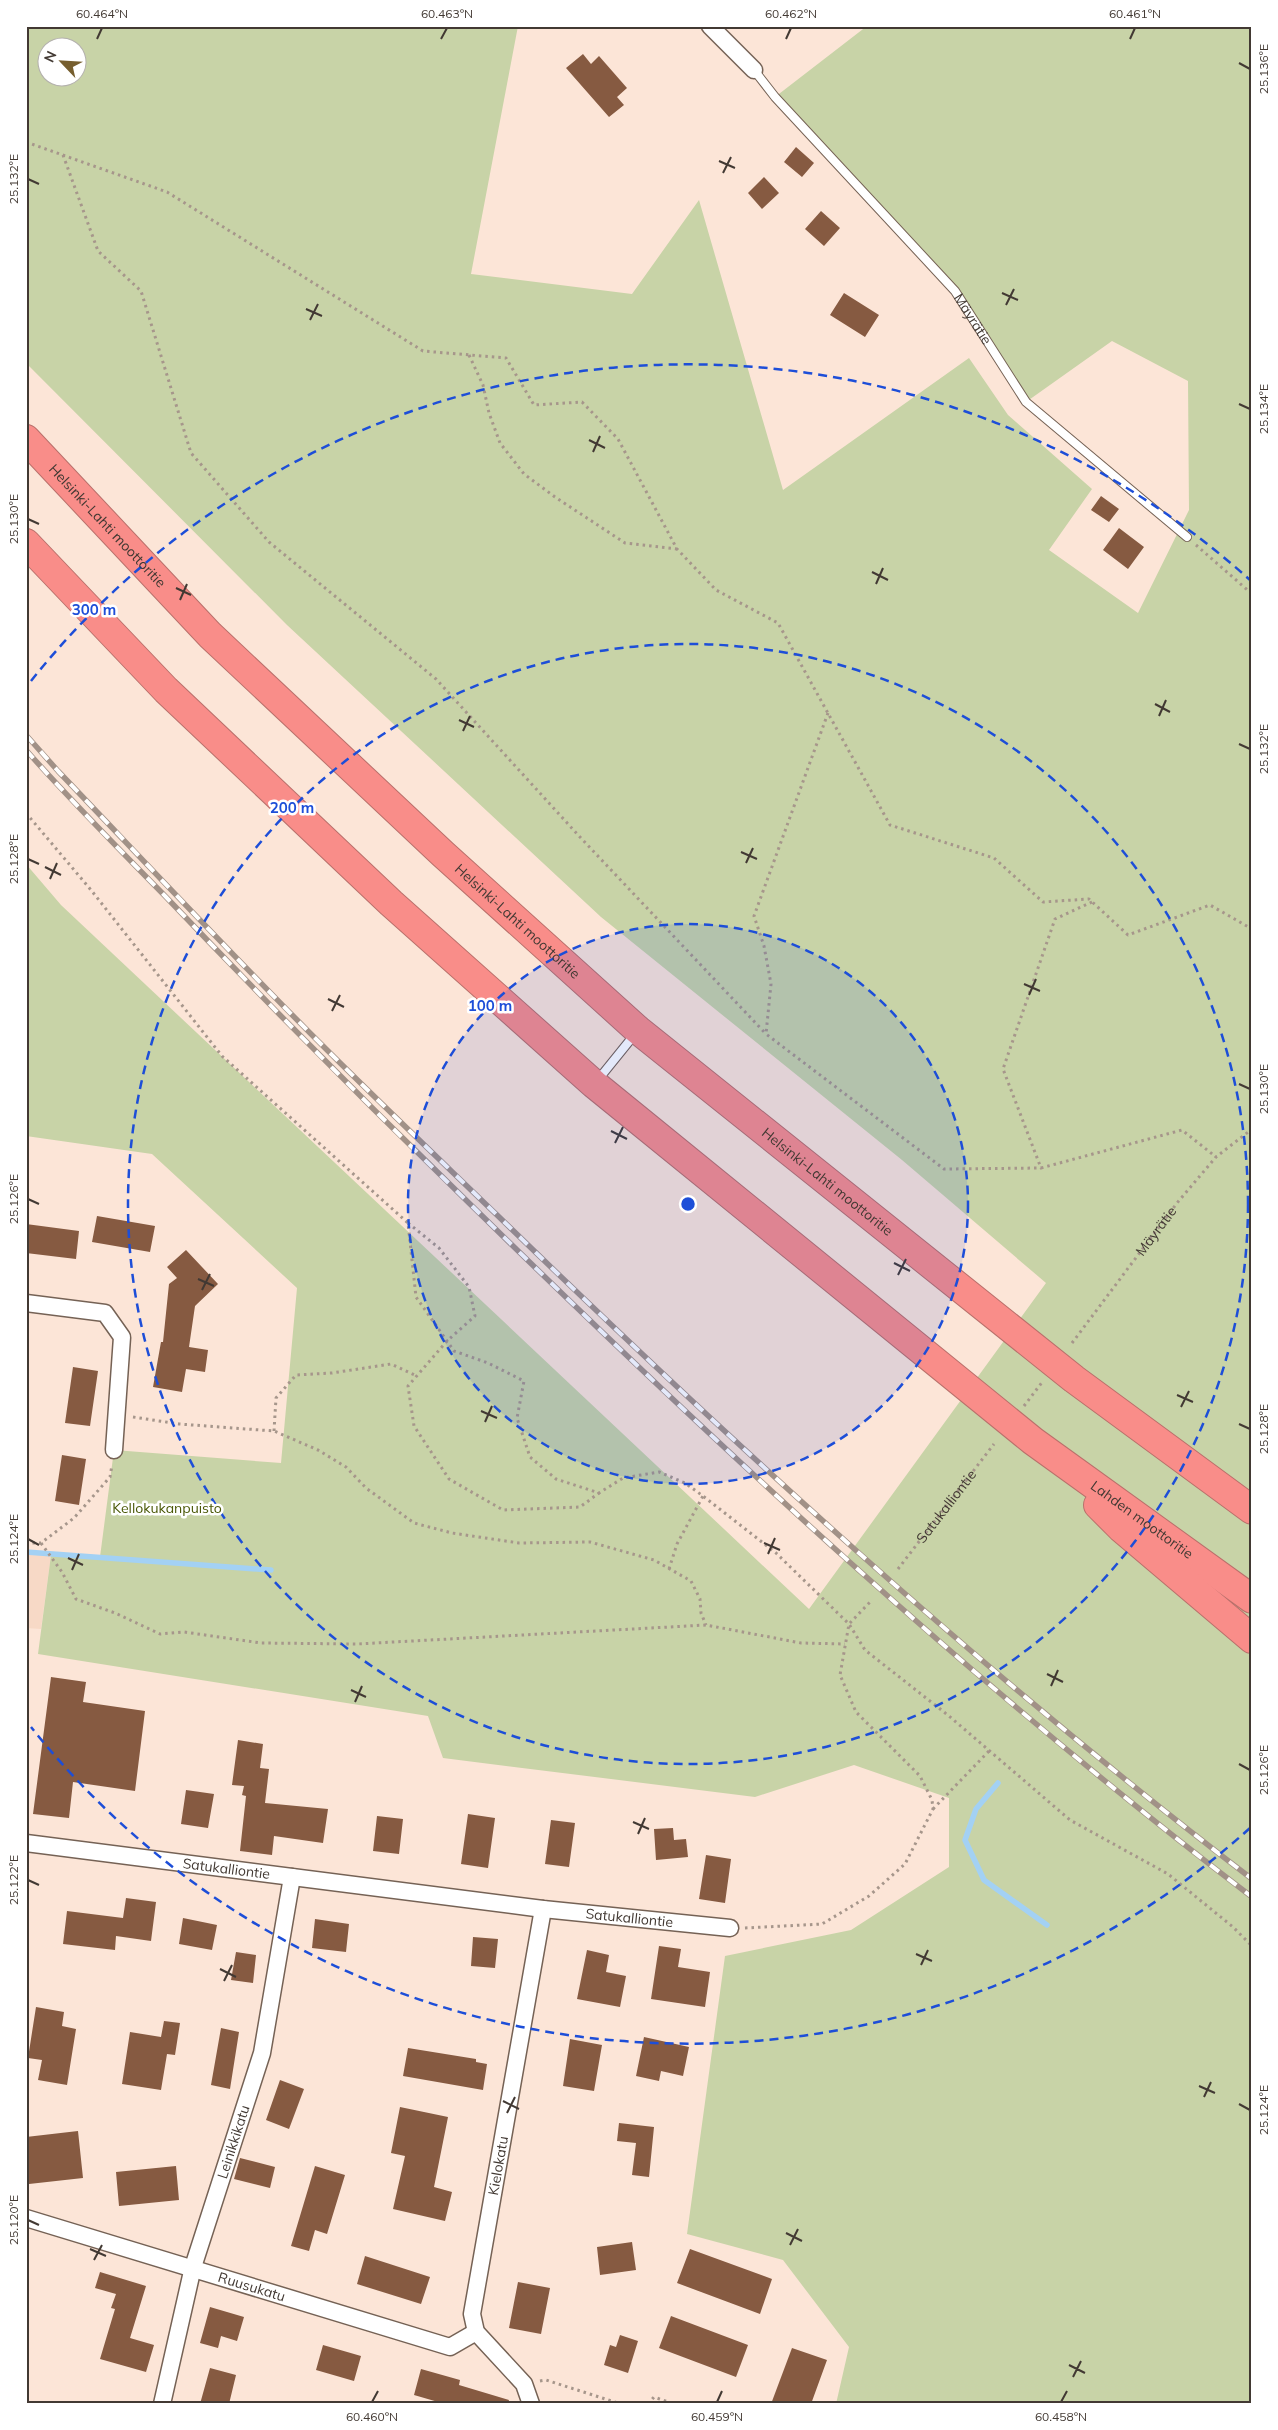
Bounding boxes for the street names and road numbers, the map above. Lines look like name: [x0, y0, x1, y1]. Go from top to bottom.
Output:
street label: Mäyrätie: [950, 290, 996, 348]
street label: Helsinki-Lahti moottoritie: [45, 460, 170, 591]
street label: Helsinki-Lahti moottoritie: [451, 860, 584, 983]
street label: Helsinki-Lahti moottoritie: [758, 1124, 897, 1240]
street label: Mäyrätie: [1132, 1203, 1180, 1259]
street label: Satukalliontie: [912, 1466, 980, 1547]
street label: Lahden moottoritie: [1087, 1477, 1197, 1563]
street label: Satukalliontie: [182, 1854, 271, 1883]
street label: Satukalliontie: [585, 1904, 674, 1931]
street label: Leinikkikatu: [213, 2103, 254, 2181]
street label: Kielokatu: [484, 2135, 512, 2197]
street label: Ruusukatu: [216, 2268, 288, 2305]

